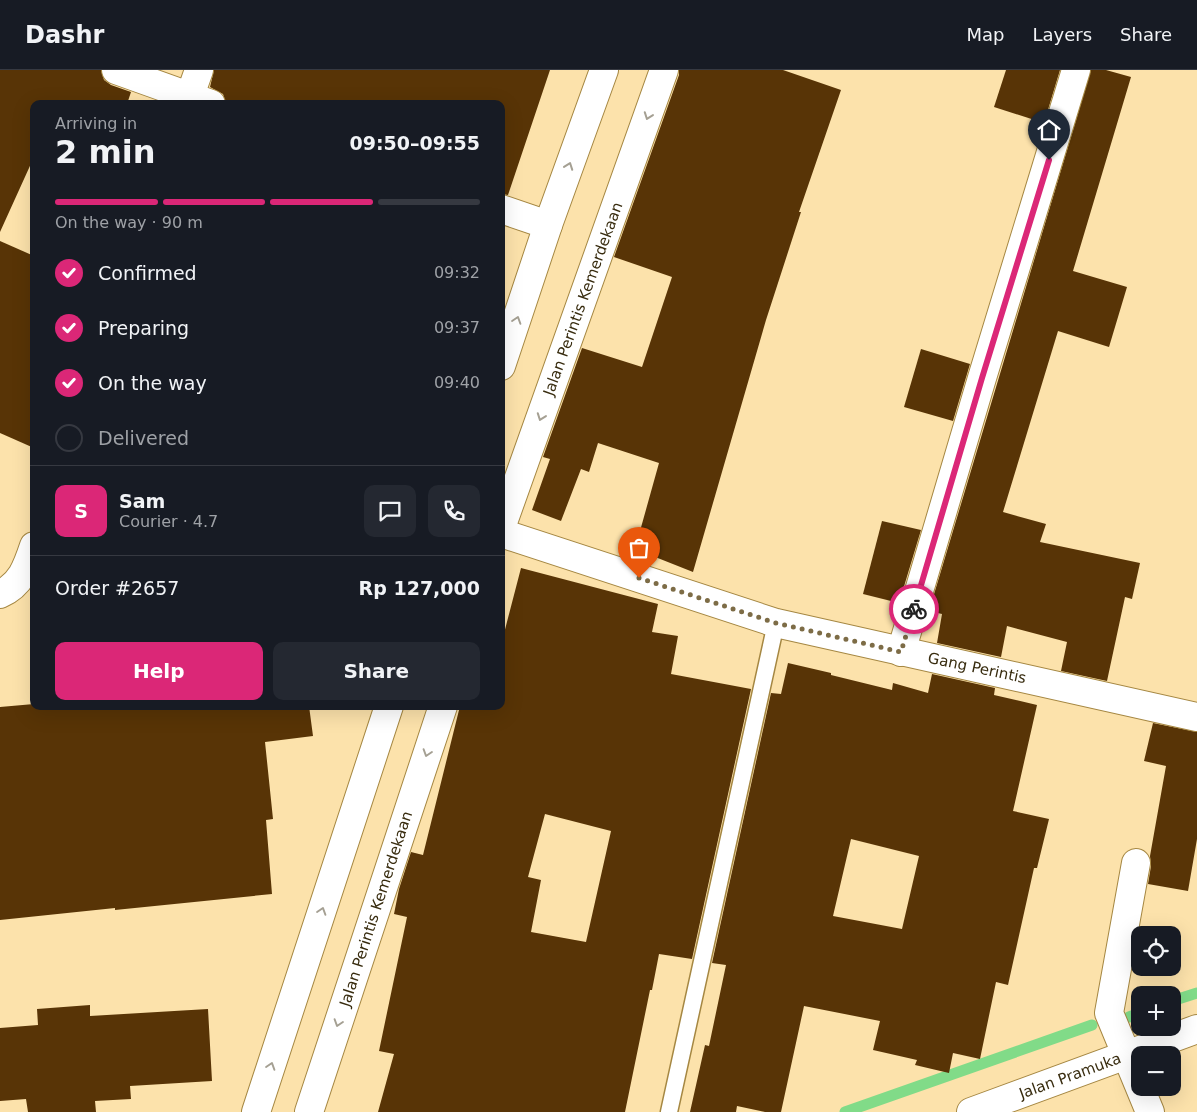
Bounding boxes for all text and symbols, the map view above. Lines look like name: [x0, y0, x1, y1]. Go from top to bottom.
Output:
text: Dashr: [25, 21, 104, 49]
text: Map: [966, 24, 1004, 45]
text: Layers: [1032, 24, 1092, 45]
text: Share: [1120, 24, 1172, 45]
pin: [1028, 109, 1070, 160]
one-way arrow: [644, 111, 654, 120]
text: Arriving in: [55, 114, 137, 133]
icon: home: [1035, 116, 1063, 144]
text: 09:50–09:55: [350, 132, 480, 154]
text: 2 min: [55, 133, 156, 171]
one-way arrow: [563, 162, 573, 171]
street label: Jalan Perintis Kemerdekaan: [539, 200, 626, 399]
text: On the way · 90 m: [55, 213, 203, 232]
icon: check: [55, 259, 83, 287]
text: Confirmed: [98, 262, 197, 284]
text: 09:32: [434, 263, 480, 282]
icon: check: [55, 314, 83, 342]
one-way arrow: [511, 316, 521, 325]
text: Preparing: [98, 317, 189, 339]
text: 09:37: [434, 318, 480, 337]
icon: check: [55, 369, 83, 397]
text: On the way: [98, 372, 207, 394]
text: 09:40: [434, 373, 480, 392]
one-way arrow: [536, 413, 546, 421]
text: Delivered: [98, 427, 189, 449]
button: chat: [364, 485, 416, 537]
button: phone: [428, 485, 480, 537]
text: Sam: [119, 490, 165, 512]
text: S: [74, 500, 88, 522]
text: Courier · 4.7: [119, 512, 218, 531]
pin: [618, 527, 660, 578]
icon: bag: [625, 534, 653, 562]
text: Order #2657: [55, 577, 179, 599]
text: Rp 127,000: [359, 577, 480, 599]
courier: [889, 584, 939, 634]
icon: bike: [900, 595, 928, 623]
button: Help: [55, 642, 263, 700]
button: Share: [273, 642, 480, 700]
street label: Gang Perintis: [926, 649, 1028, 687]
one-way arrow: [423, 748, 433, 756]
street label: Jalan Perintis Kemerdekaan: [336, 809, 416, 1010]
one-way arrow: [316, 908, 326, 916]
map controls: [1131, 926, 1181, 1096]
button: locate: [1131, 926, 1181, 976]
button: +: [1131, 986, 1181, 1036]
one-way arrow: [334, 1019, 344, 1027]
button: −: [1131, 1046, 1181, 1096]
street label: Jalan Pramuka: [1016, 1049, 1123, 1103]
one-way arrow: [266, 1062, 276, 1070]

